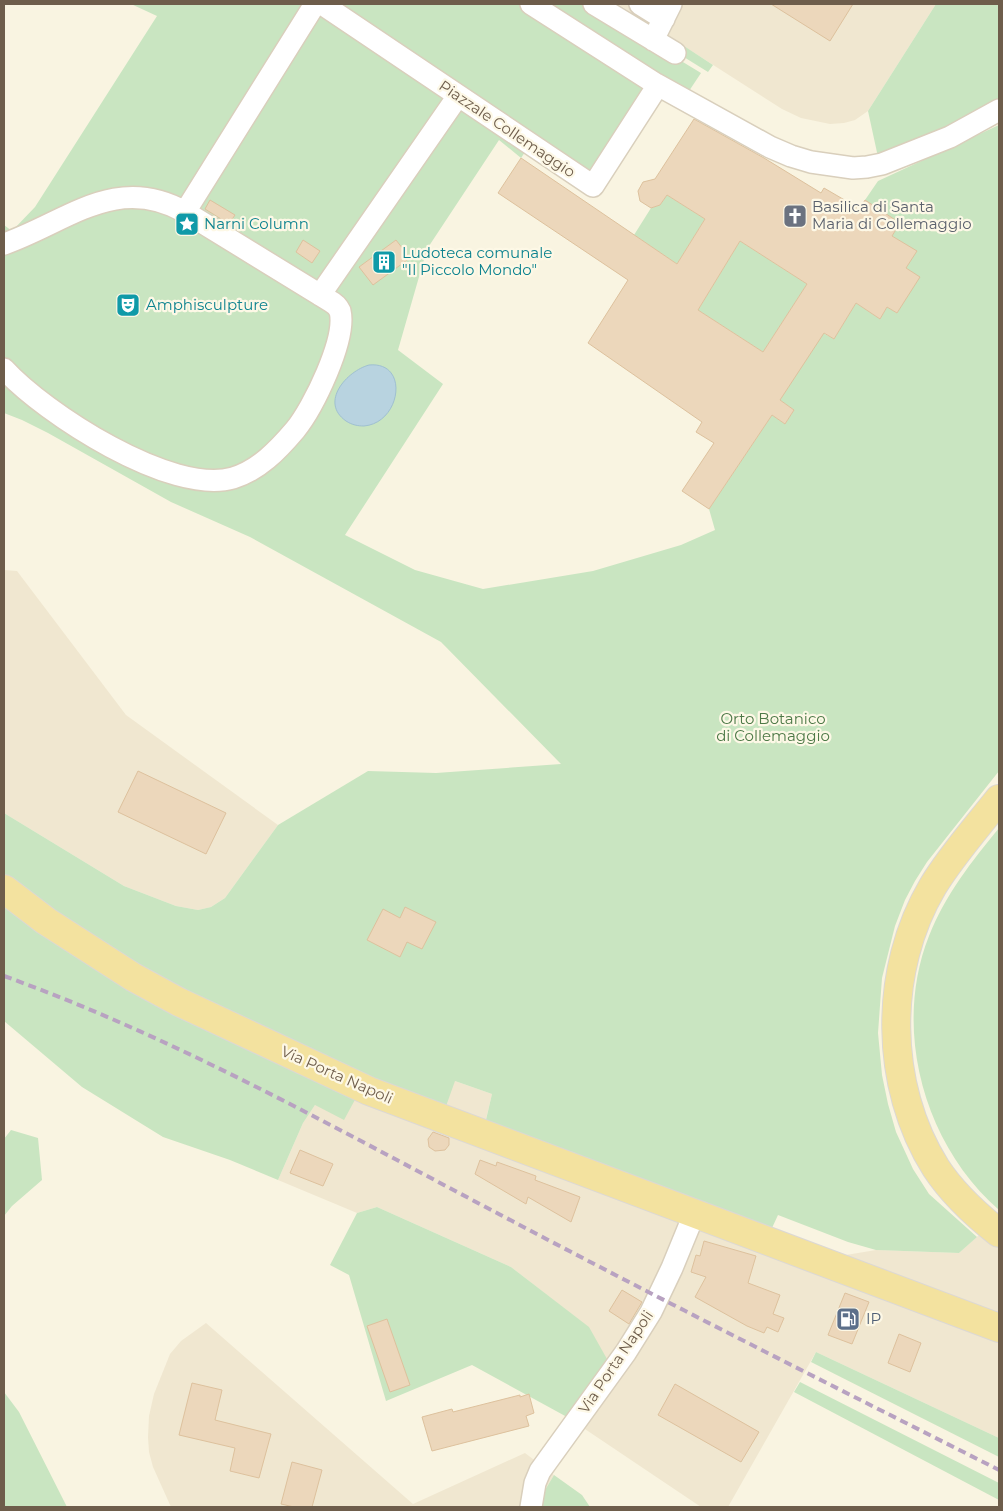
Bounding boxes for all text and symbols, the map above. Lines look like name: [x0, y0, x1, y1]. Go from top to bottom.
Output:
street label: Piazzale Collemaggio: [435, 76, 579, 181]
place label: Basilica di Santa Maria di Collemaggio: [812, 197, 972, 233]
church icon: Basilica di Santa Maria di Collemaggio: [782, 203, 808, 229]
place icon: Narni Column: [174, 211, 200, 237]
place label: Narni Column: [204, 214, 309, 233]
place label: Ludoteca comunale "Il Piccolo Mondo": [402, 243, 552, 279]
building icon: Ludoteca comunale "Il Piccolo Mondo": [371, 249, 397, 275]
theatre icon: Amphisculpture: [115, 292, 141, 318]
place label: Amphisculpture: [146, 295, 268, 314]
park label: Orto Botanico di Collemaggio: [716, 709, 830, 745]
street label: Via Porta Napoli: [278, 1041, 396, 1108]
street label: Via Porta Napoli: [574, 1306, 657, 1417]
fuel station icon: IP: [835, 1306, 861, 1332]
place label: IP: [866, 1309, 881, 1328]

